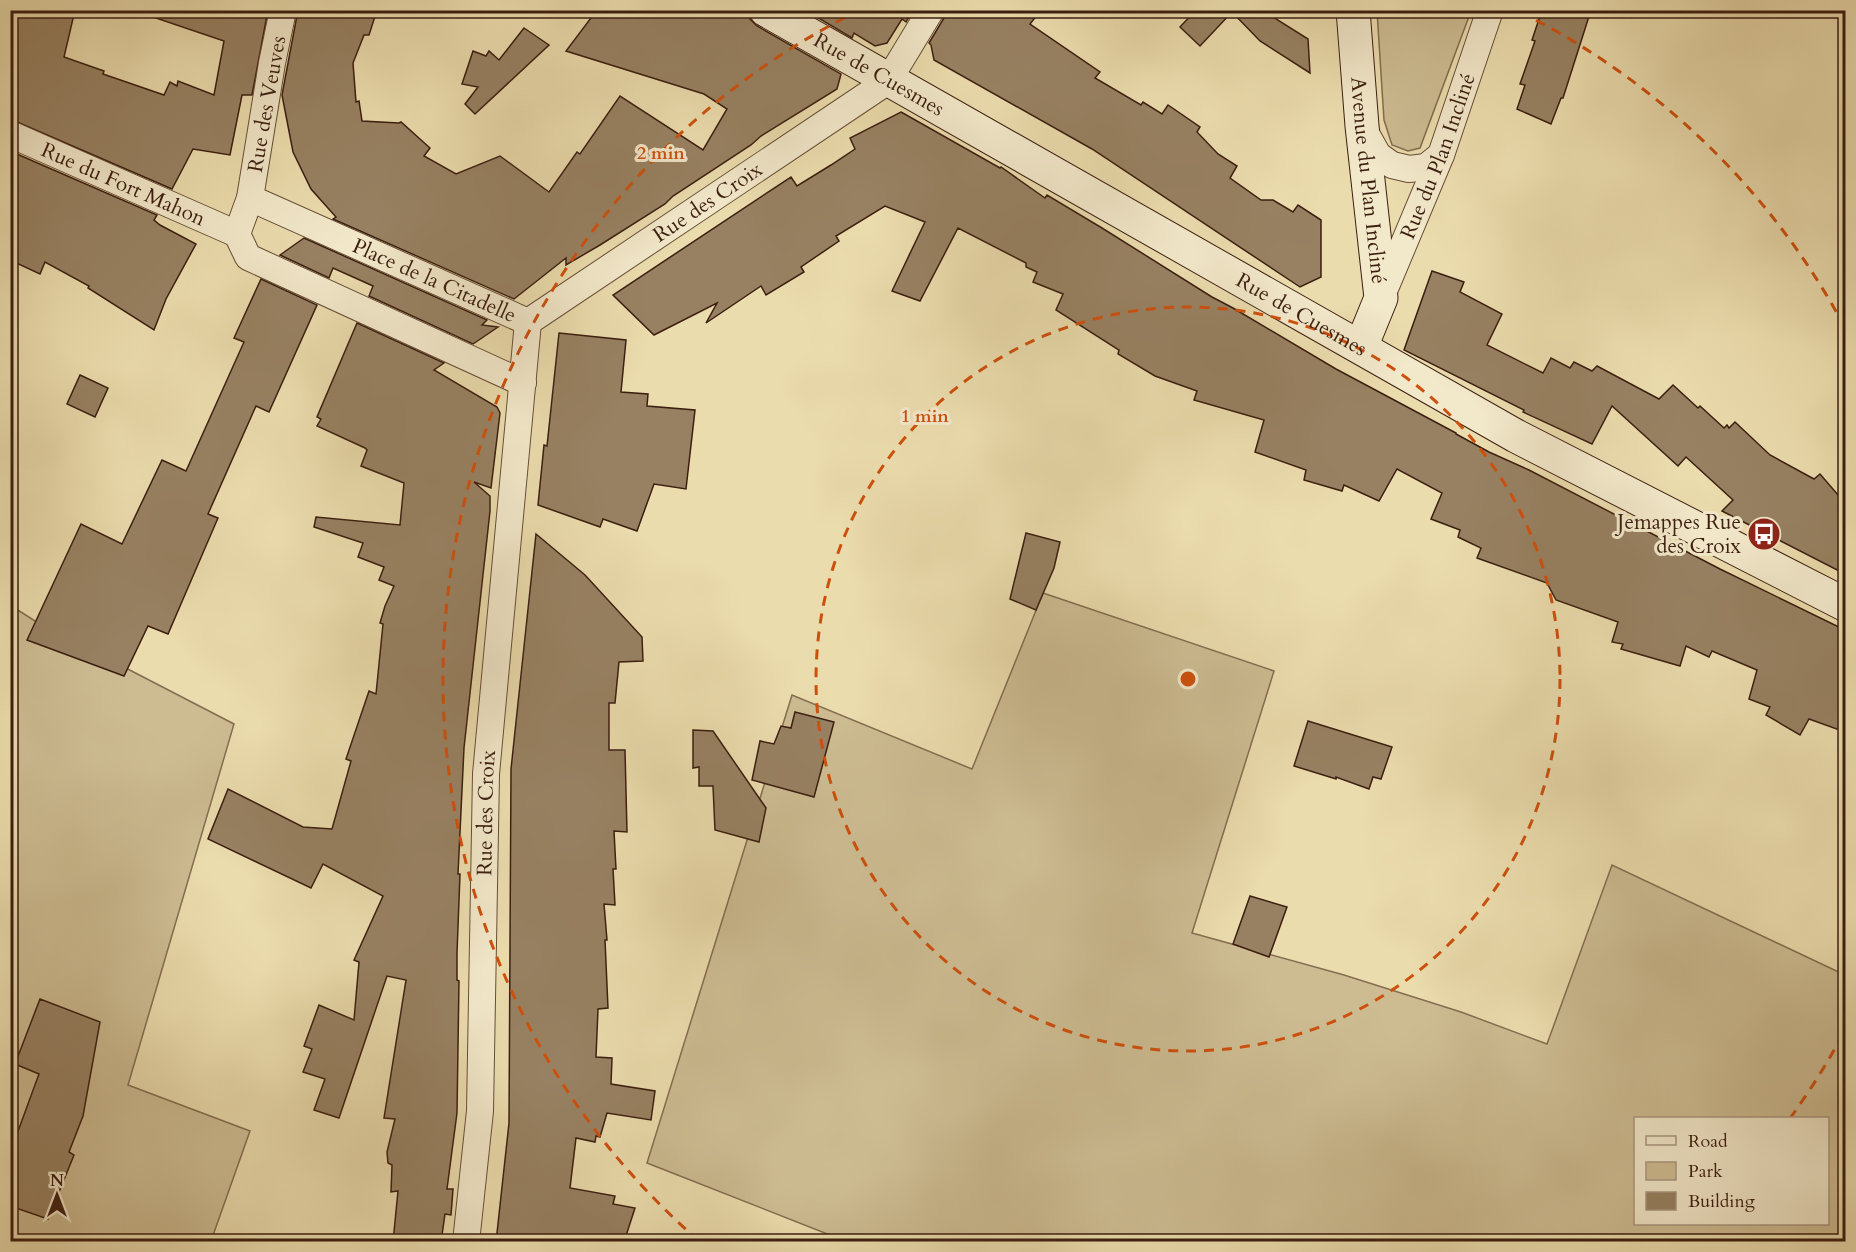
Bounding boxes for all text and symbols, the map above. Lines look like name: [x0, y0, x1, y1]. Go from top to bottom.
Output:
street label: Rue de Cuesmes: [808, 26, 950, 123]
street label: Rue des Veuves: [241, 33, 293, 175]
street label: Rue du Plan Incliné: [1393, 69, 1482, 243]
street label: Avenue du Plan Incliné: [1344, 76, 1394, 285]
street label: Rue du Fort Mahon: [37, 135, 210, 233]
text: 2 min: [637, 141, 685, 166]
street label: Rue des Croix: [647, 154, 768, 249]
street label: Place de la Citadelle: [348, 231, 521, 330]
street label: Rue de Cuesmes: [1231, 266, 1372, 363]
text: 1 min: [901, 404, 949, 429]
place label: Jemappes Rue des Croix: [1614, 508, 1742, 561]
bus stop icon: Jemappes Rue des Croix: [1746, 516, 1782, 552]
centre of rings: [1178, 669, 1198, 689]
street label: Rue des Croix: [470, 748, 503, 876]
legend: [1634, 1117, 1829, 1225]
text: Road: [1688, 1129, 1728, 1154]
text: Park: [1688, 1159, 1723, 1184]
north arrow: [27, 1165, 87, 1225]
text: N: [50, 1170, 64, 1192]
text: Building: [1688, 1189, 1756, 1214]

